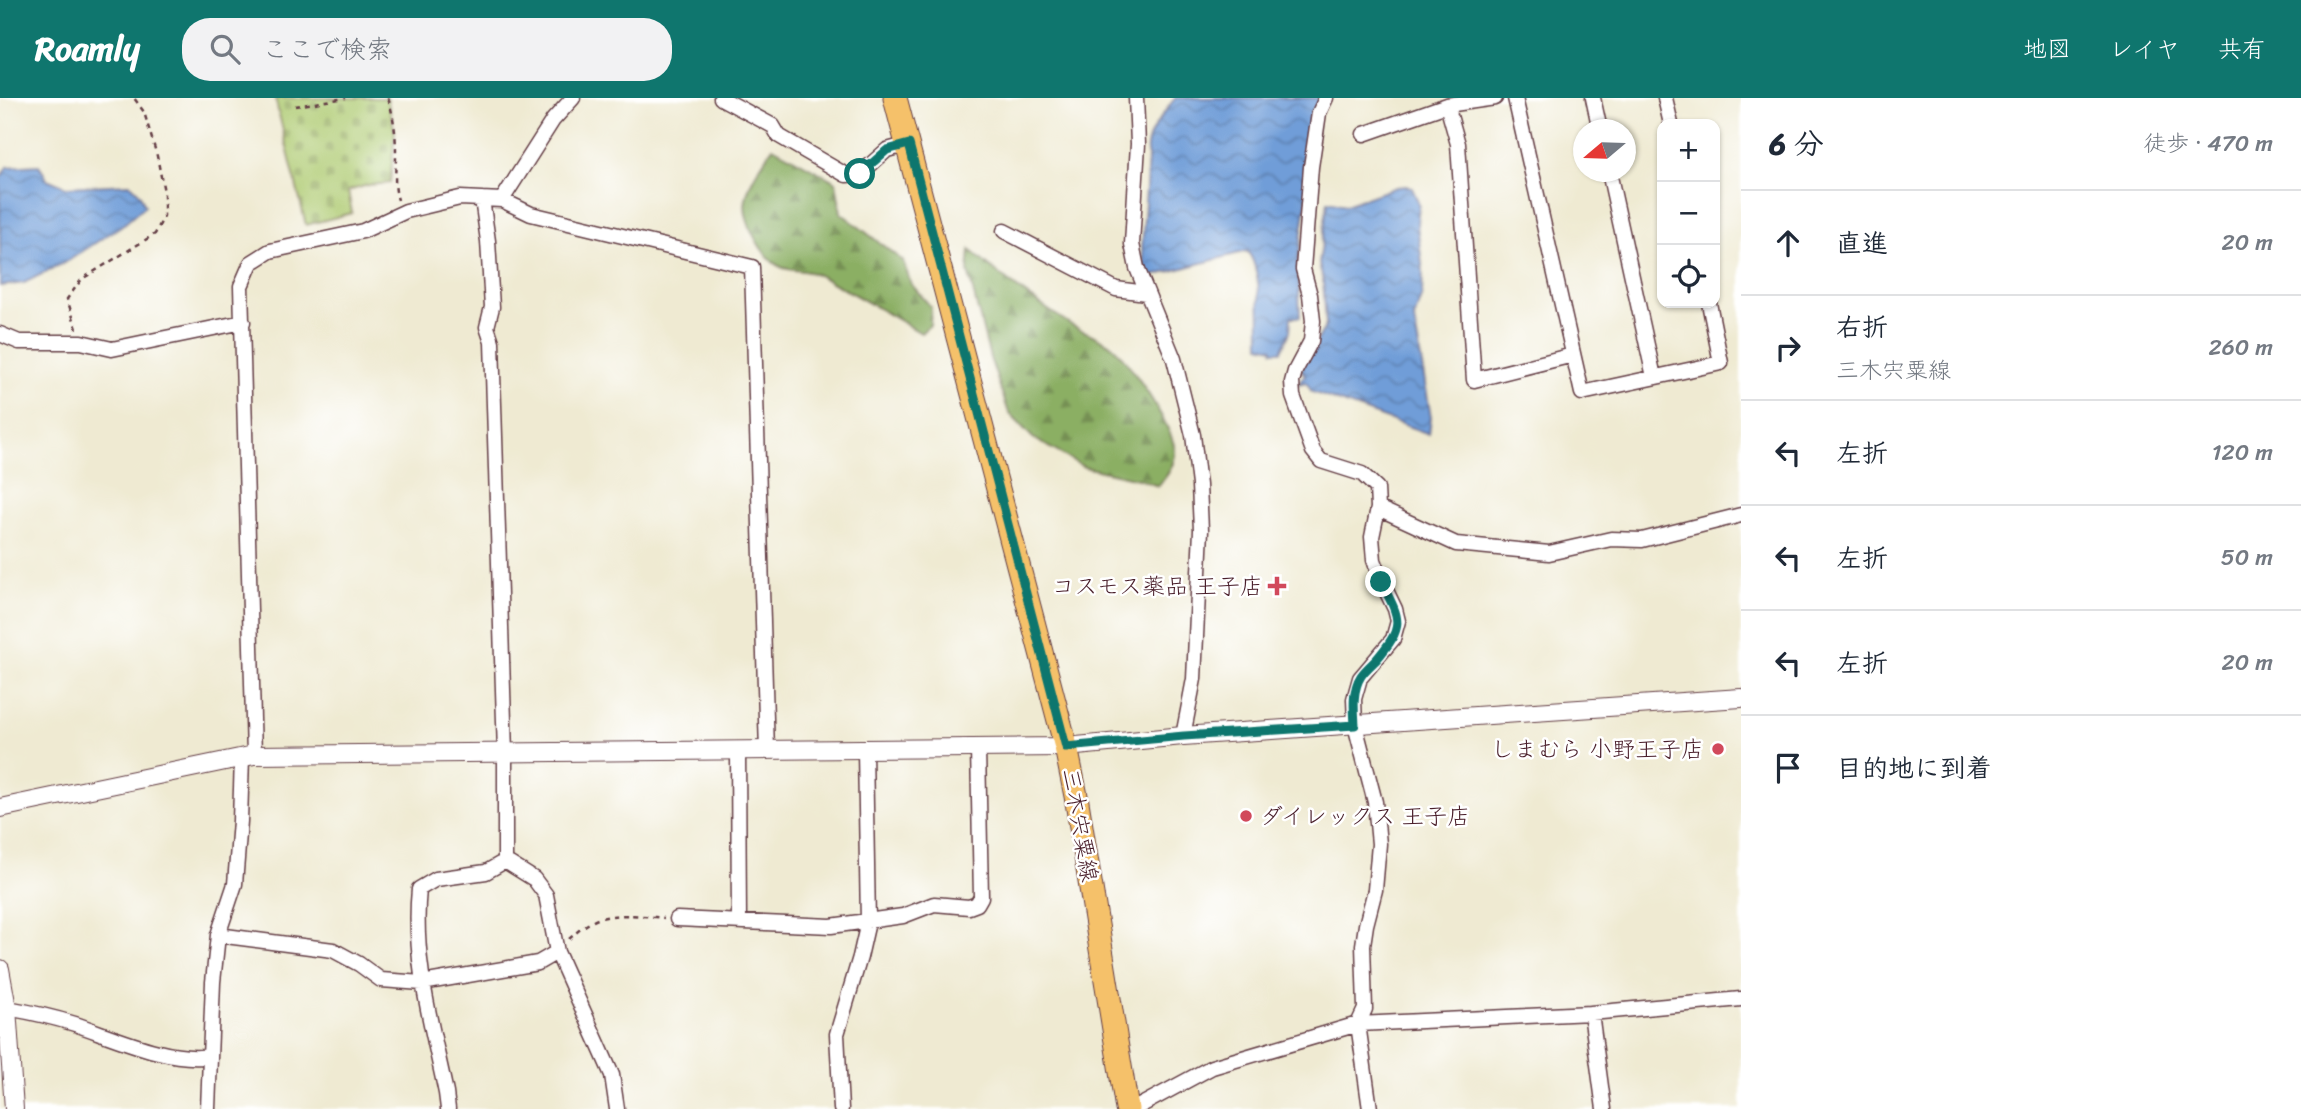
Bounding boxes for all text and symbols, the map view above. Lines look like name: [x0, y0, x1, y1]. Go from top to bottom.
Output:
search box: [182, 18, 672, 81]
text: Roamly: [35, 20, 140, 78]
text: ここで検索: [262, 26, 392, 72]
text: 地図: [2023, 28, 2071, 70]
text: レイヤ: [2109, 28, 2180, 70]
text: 共有: [2218, 28, 2266, 70]
icon: search: [206, 30, 244, 68]
text: 6 分: [1769, 117, 1824, 171]
north arrow: [1573, 119, 1636, 182]
map controls: [1657, 119, 1720, 308]
button: +: [1657, 119, 1720, 182]
text: 徒歩 · 470 m: [2143, 123, 2273, 164]
route start: [844, 158, 875, 189]
button: −: [1657, 182, 1720, 245]
text: 直進: [1836, 220, 1888, 266]
text: 20 m: [2222, 222, 2273, 263]
icon: ahead: [1769, 224, 1807, 262]
button: locate: [1657, 245, 1720, 308]
text: 右折: [1836, 304, 1888, 350]
text: 260 m: [2208, 327, 2273, 368]
icon: right: [1769, 329, 1807, 367]
text: 三木宍粟線: [1836, 350, 1951, 391]
text: 左折: [1836, 430, 1888, 476]
text: 120 m: [2212, 432, 2273, 473]
icon: left: [1769, 434, 1807, 472]
text: 左折: [1836, 535, 1888, 581]
text: 50 m: [2221, 537, 2273, 578]
icon: left: [1769, 539, 1807, 577]
place label: コスモス薬品 王子店: [1051, 566, 1263, 607]
route end: [1365, 566, 1396, 597]
marker: コスモス薬品 王子店: [1269, 578, 1285, 594]
text: 左折: [1836, 640, 1888, 686]
text: 20 m: [2222, 642, 2273, 683]
icon: left: [1769, 644, 1807, 682]
place label: しまむら 小野王子店: [1491, 729, 1704, 770]
marker: しまむら 小野王子店: [1710, 741, 1726, 757]
text: 目的地に到着: [1836, 745, 1992, 791]
icon: arrive: [1769, 749, 1807, 787]
street label: 三木宍粟線: [1050, 765, 1110, 885]
place label: ダイレックス 王子店: [1260, 796, 1470, 837]
marker: ダイレックス 王子店: [1238, 808, 1254, 824]

